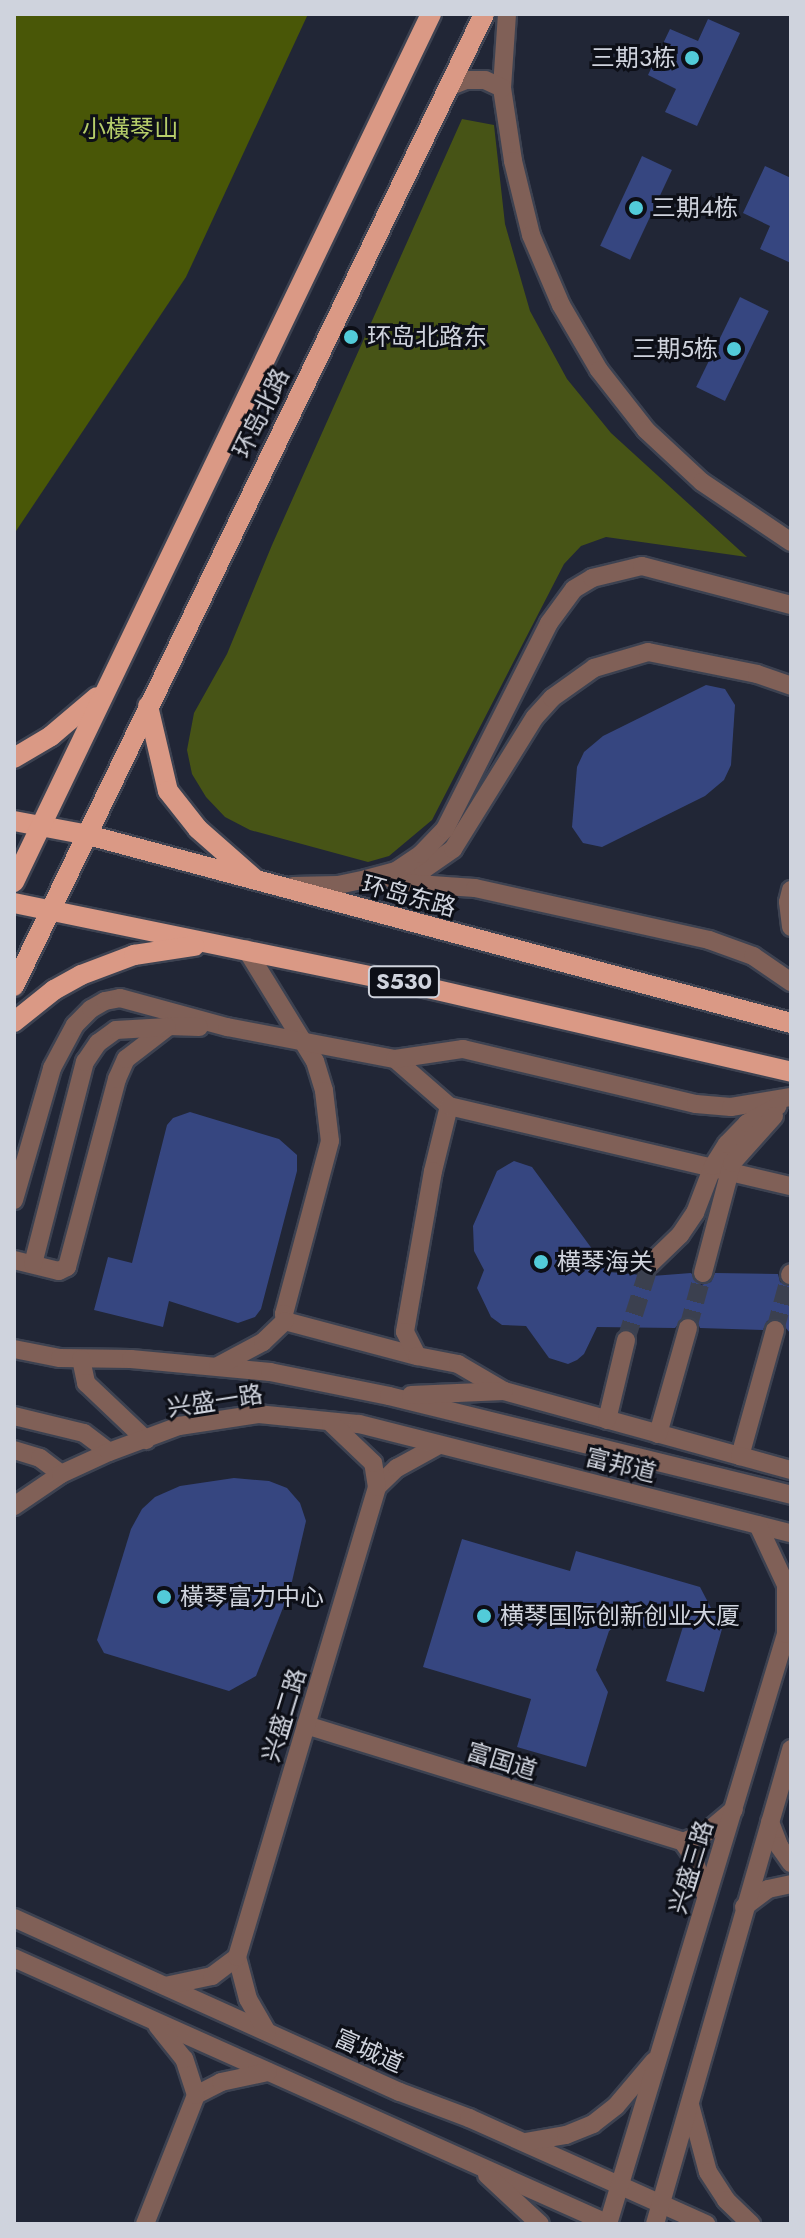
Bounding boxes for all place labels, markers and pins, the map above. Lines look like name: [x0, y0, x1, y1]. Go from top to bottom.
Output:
place label: 三期3栋: [591, 44, 676, 72]
marker: 三期3栋: [683, 49, 701, 67]
place label: 三期4栋: [652, 194, 738, 222]
marker: 三期4栋: [627, 199, 645, 217]
place label: 环岛北路东: [367, 323, 487, 351]
marker: 环岛北路东: [342, 328, 360, 346]
place label: 三期5栋: [632, 335, 718, 363]
marker: 三期5栋: [725, 340, 743, 358]
place label: 横琴海关: [557, 1248, 653, 1276]
marker: 横琴海关: [532, 1253, 550, 1271]
place label: 橫琴富力中心: [180, 1583, 324, 1611]
marker: 橫琴富力中心: [155, 1588, 173, 1606]
place label: 横琴国际创新创业大厦: [500, 1602, 740, 1630]
marker: 横琴国际创新创业大厦: [475, 1607, 493, 1625]

